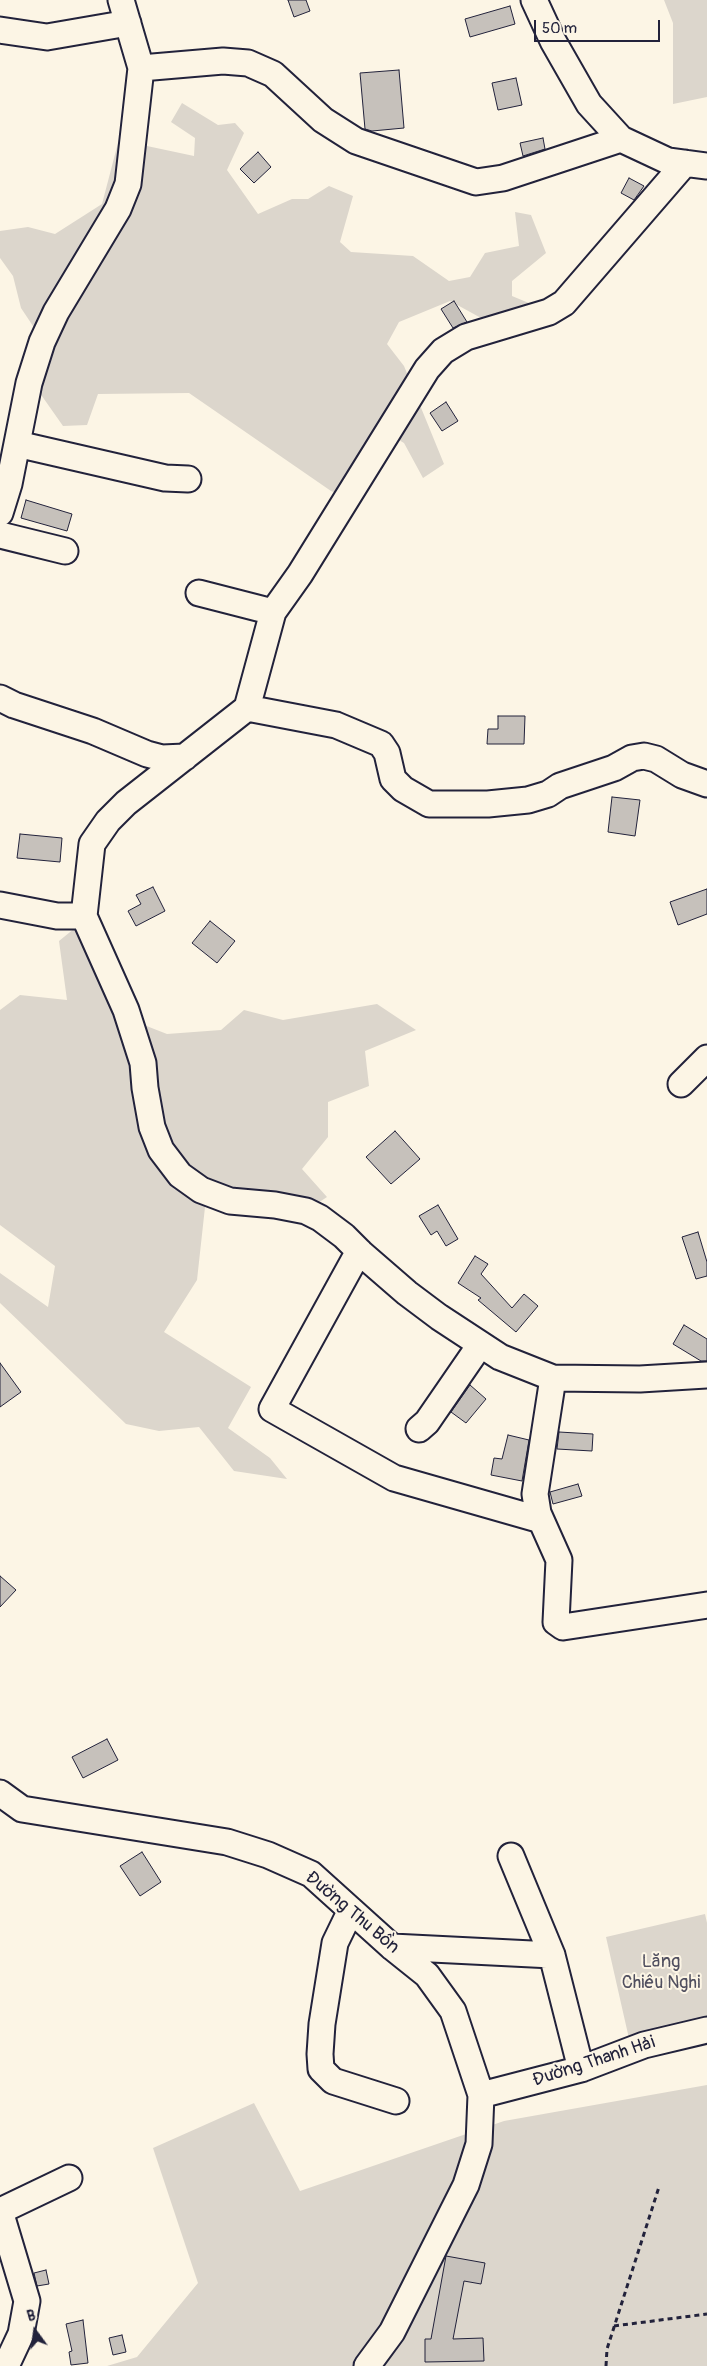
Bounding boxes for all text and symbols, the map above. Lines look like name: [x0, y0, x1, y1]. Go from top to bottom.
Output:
scale bar: [537, 10, 663, 42]
text: 50 m: [542, 19, 577, 38]
street label: Đường Thu Bồn: [300, 1867, 404, 1959]
park label: Lăng Chiêu Nghi: [622, 1951, 700, 1994]
street label: Đường Thanh Hải: [530, 2032, 658, 2092]
north arrow: [10, 2306, 60, 2356]
text: B: [25, 2307, 37, 2325]

